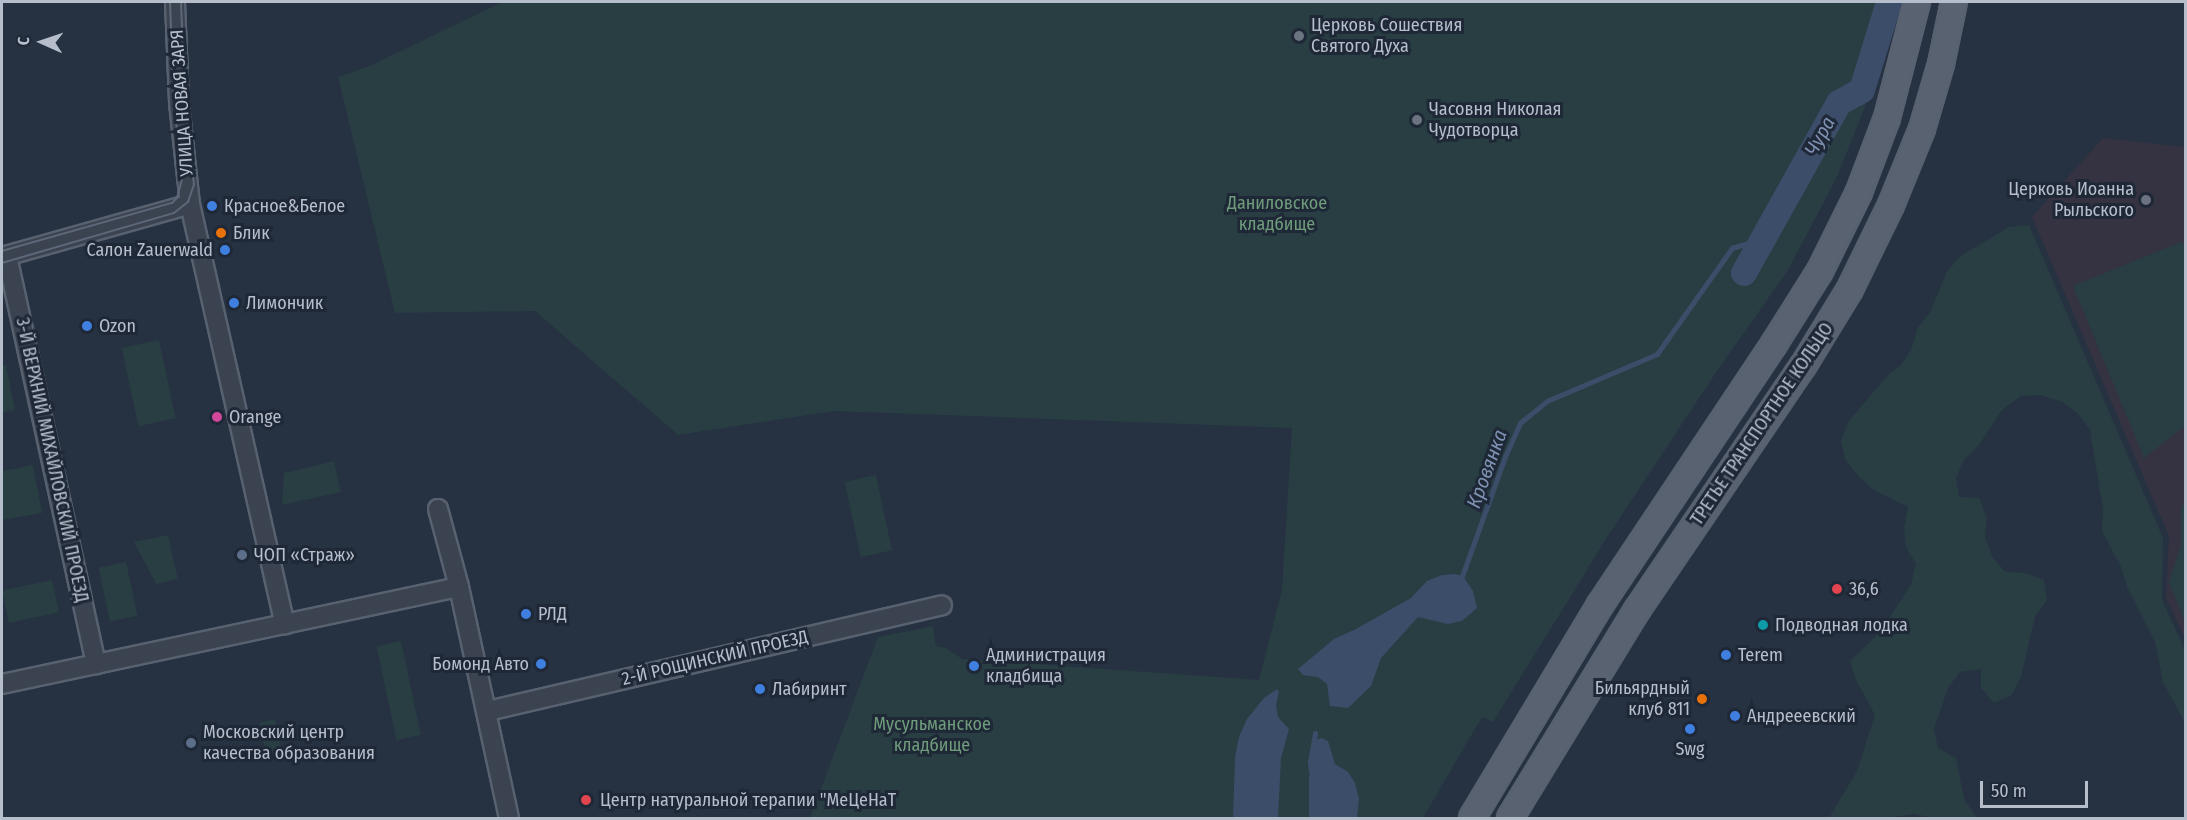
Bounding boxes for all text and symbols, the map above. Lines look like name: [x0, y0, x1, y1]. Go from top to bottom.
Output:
north arrow: [12, 12, 72, 72]
place label: Церковь Сошествия Святого Духа: [1311, 15, 1462, 57]
street label: УЛИЦА НОВАЯ ЗАРЯ: [166, 29, 198, 177]
marker: Церковь Сошествия Святого Духа: [1292, 29, 1306, 43]
text: С: [14, 36, 33, 46]
place label: Часовня Николая Чудотворца: [1429, 99, 1561, 142]
water label: Чура: [1800, 112, 1840, 160]
marker: Часовня Николая Чудотворца: [1410, 113, 1424, 127]
place label: Церковь Иоанна Рыльского: [2008, 179, 2134, 222]
park label: Даниловское кладбище: [1227, 193, 1327, 236]
marker: Церковь Иоанна Рыльского: [2139, 193, 2153, 207]
place label: Красное&Белое: [224, 195, 345, 217]
marker: Красное&Белое: [205, 199, 219, 213]
place label: Блик: [233, 222, 270, 244]
marker: Блик: [214, 226, 228, 240]
place label: Салон Zauerwald: [87, 239, 213, 261]
marker: Салон Zauerwald: [218, 243, 232, 257]
place label: Лимончик: [246, 292, 323, 314]
marker: Лимончик: [227, 296, 241, 310]
place label: Ozon: [99, 315, 136, 337]
street label: 3-Й ВЕРХНИЙ МИХАЙЛОВСКИЙ ПРОЕЗД: [11, 316, 93, 604]
marker: Ozon: [80, 319, 94, 333]
street label: ТРЕТЬЕ ТРАНСПОРТНОЕ КОЛЬЦО: [1686, 319, 1838, 529]
place label: Orange: [229, 406, 281, 428]
marker: Orange: [210, 410, 224, 424]
water label: Кровянка: [1462, 426, 1512, 512]
place label: ЧОП «Страж»: [254, 544, 355, 566]
marker: ЧОП «Страж»: [235, 548, 249, 562]
place label: 36,6: [1849, 578, 1879, 600]
marker: 36,6: [1830, 582, 1844, 596]
place label: РЛД: [538, 603, 567, 625]
marker: РЛД: [519, 607, 533, 621]
place label: Подводная лодка: [1775, 614, 1908, 636]
marker: Подводная лодка: [1756, 618, 1770, 632]
street label: 2-Й РОЩИНСКИЙ ПРОЕЗД: [620, 626, 810, 690]
place label: Terem: [1738, 644, 1783, 666]
place label: Администрация кладбища: [986, 645, 1106, 688]
marker: Terem: [1719, 648, 1733, 662]
place label: Бомонд Авто: [432, 653, 529, 675]
marker: Бомонд Авто: [534, 657, 548, 671]
marker: Администрация кладбища: [967, 659, 981, 673]
place label: Лабиринт: [772, 678, 847, 700]
place label: Бильярдный клуб 811: [1595, 678, 1690, 720]
marker: Лабиринт: [753, 682, 767, 696]
marker: Бильярдный клуб 811: [1695, 692, 1709, 706]
place label: Андрееевский: [1747, 705, 1856, 727]
marker: Андрееевский: [1728, 709, 1742, 723]
park label: Мусульманское кладбище: [873, 714, 991, 756]
place label: Московский центр качества образования: [203, 722, 375, 764]
marker: Swg: [1683, 722, 1697, 736]
marker: Московский центр качества образования: [184, 736, 198, 750]
place label: Swg: [1675, 738, 1705, 760]
scale bar: [1983, 769, 2091, 807]
text: 50 m: [1991, 780, 2027, 802]
place label: Центр натуральной терапии "МеЦеНаТ: [600, 789, 896, 811]
marker: Центр натуральной терапии "МеЦеНаТ: [577, 791, 595, 809]

